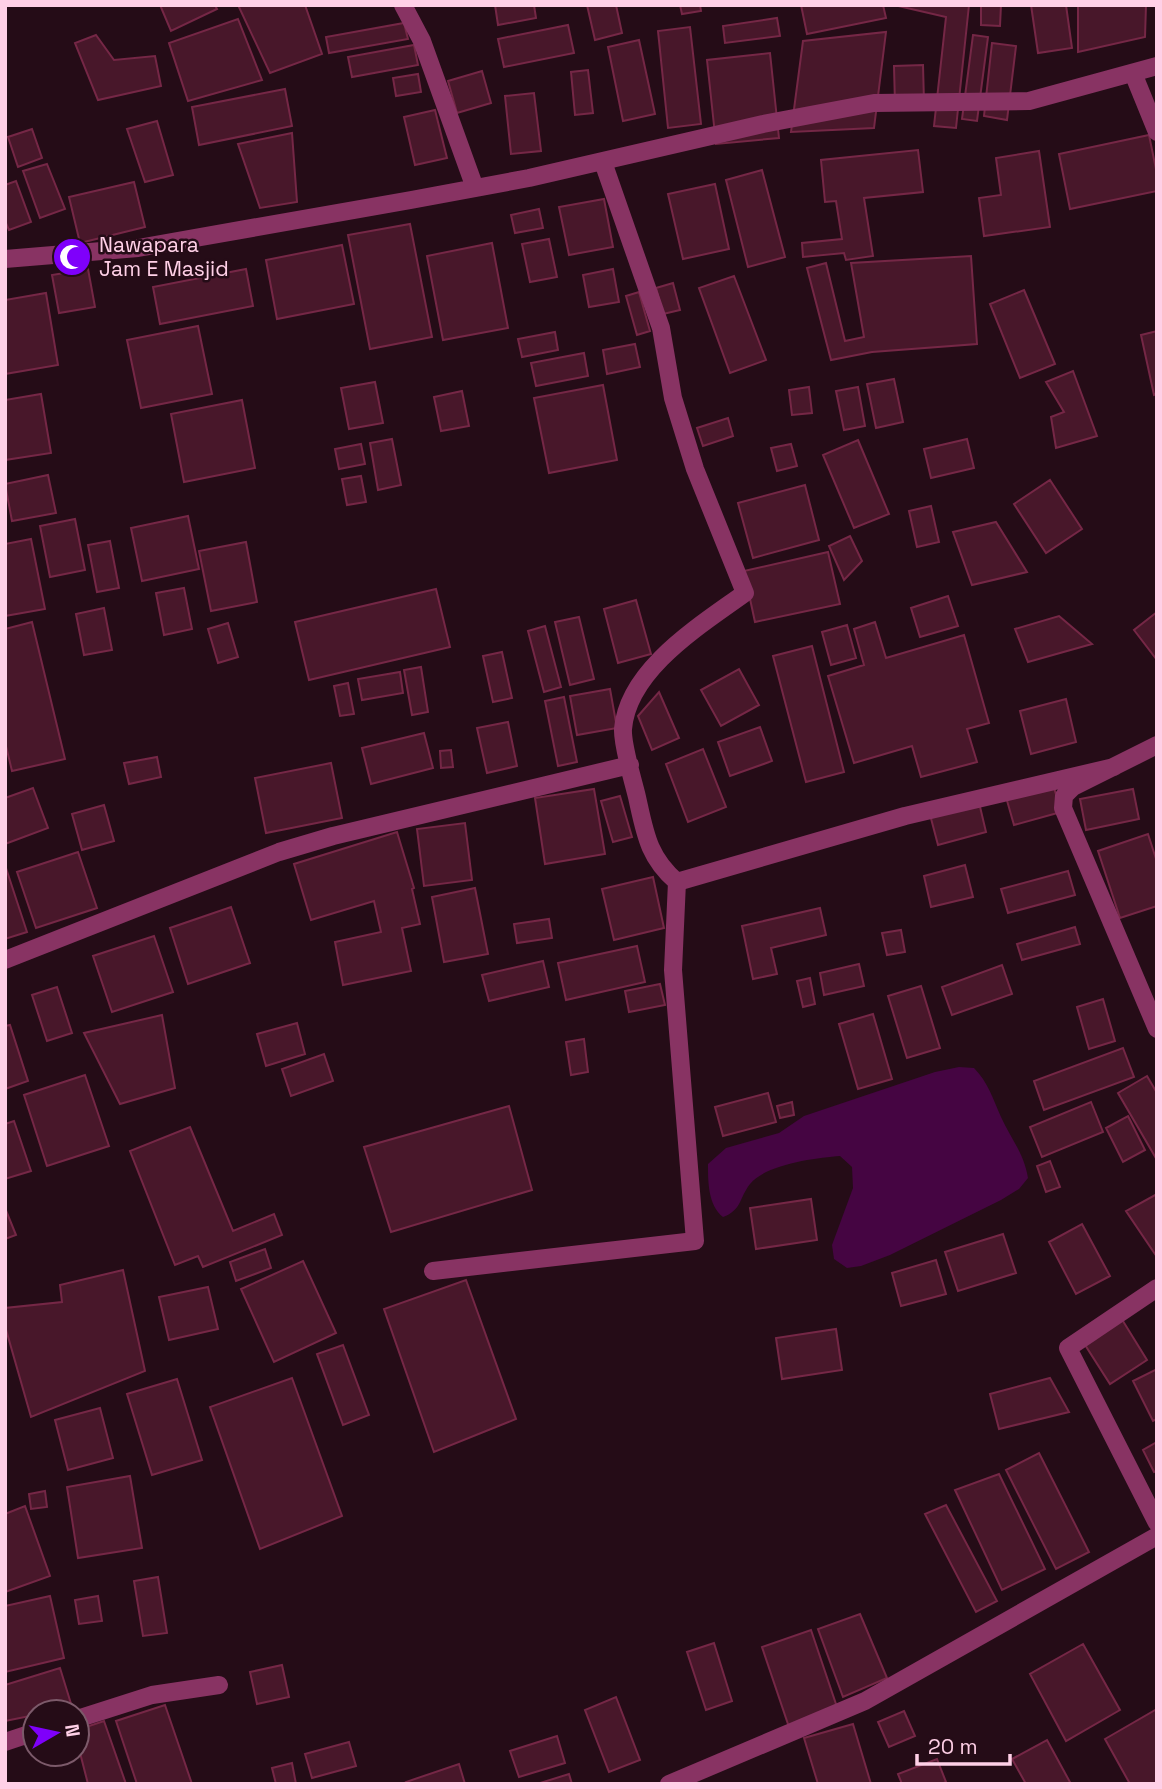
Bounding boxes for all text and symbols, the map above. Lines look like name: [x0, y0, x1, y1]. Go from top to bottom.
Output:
place label: Nawapara Jam E Masjid: [99, 231, 229, 282]
mosque icon: Nawapara Jam E Masjid: [51, 236, 93, 278]
north arrow: [21, 1698, 91, 1768]
text: N: [59, 1722, 86, 1739]
scale bar: [917, 1722, 1010, 1766]
text: 20 m: [928, 1733, 978, 1760]

